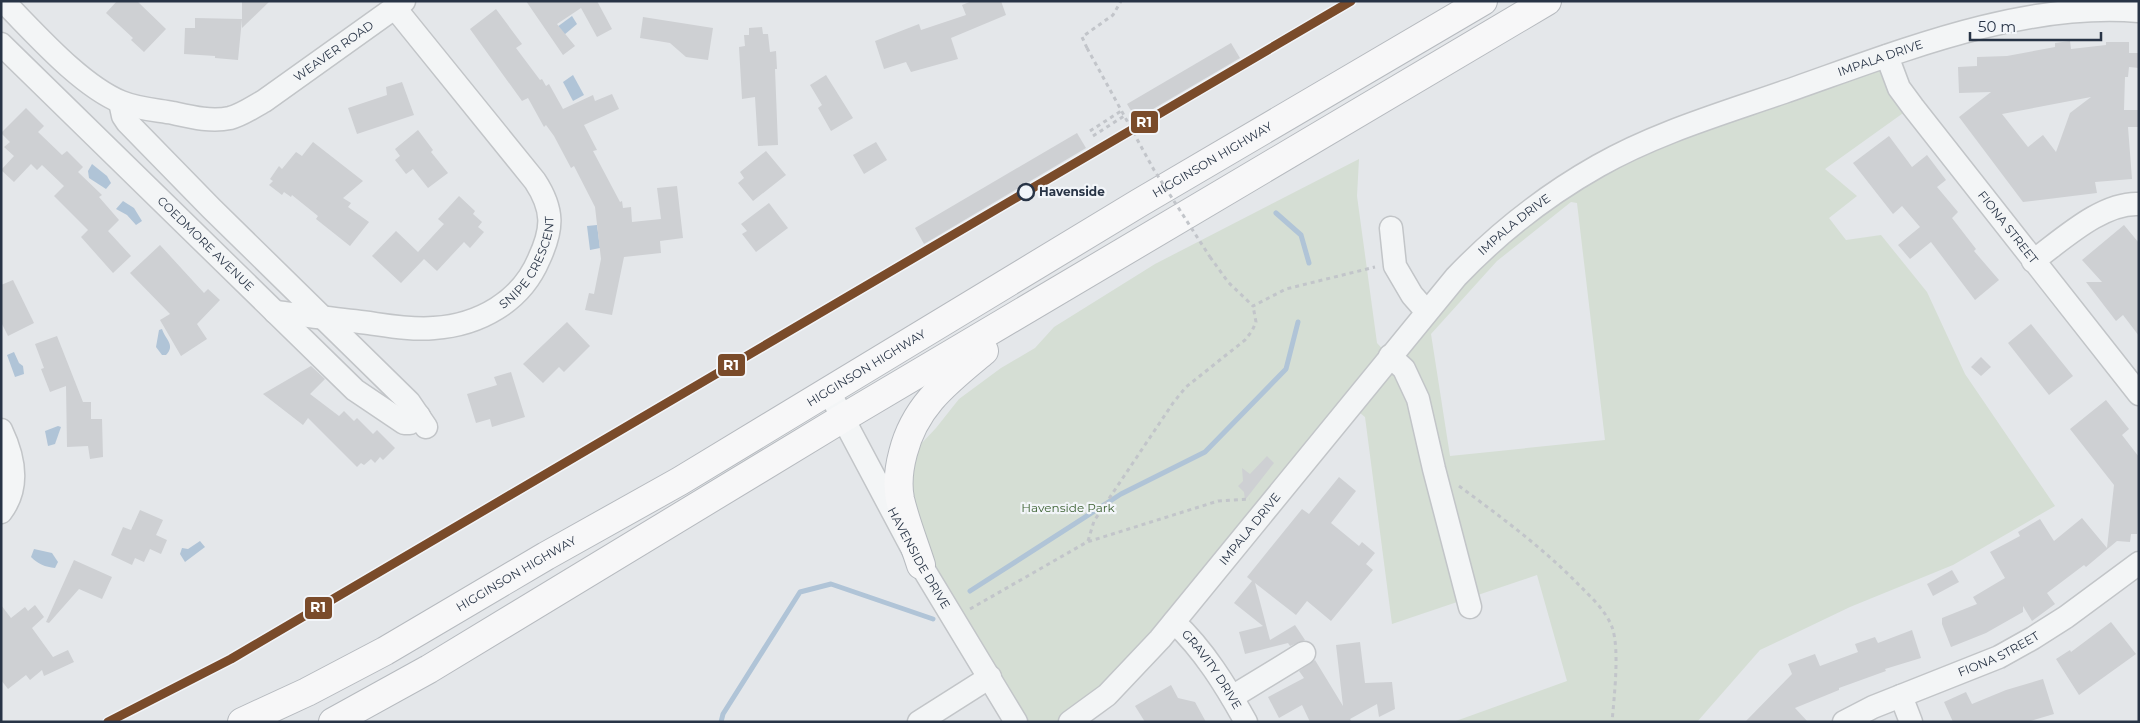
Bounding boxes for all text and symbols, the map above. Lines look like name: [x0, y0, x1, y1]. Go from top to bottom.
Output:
scale bar: [1970, 10, 2101, 42]
street label: WEAVER ROAD: [291, 17, 376, 84]
text: 50 m: [1978, 17, 2016, 36]
street label: IMPALA DRIVE: [1836, 36, 1925, 79]
line badge: R1: [1130, 110, 1159, 134]
text: R1: [1136, 113, 1152, 131]
street label: HIGGINSON HIGHWAY: [1150, 118, 1275, 200]
marker: Havenside: [1017, 183, 1035, 201]
place label: Havenside: [1039, 184, 1105, 199]
street label: FIONA STREET: [1975, 188, 2042, 267]
street label: IMPALA DRIVE: [1475, 190, 1553, 258]
street label: COEDMORE AVENUE: [154, 193, 257, 294]
street label: SNIPE CRESCENT: [496, 216, 557, 312]
street label: HIGGINSON HIGHWAY: [804, 326, 929, 410]
line badge: R1: [717, 353, 746, 377]
text: R1: [723, 356, 739, 374]
street label: IMPALA DRIVE: [1216, 490, 1284, 568]
park label: Havenside Park: [1021, 500, 1116, 515]
street label: HAVENSIDE DRIVE: [885, 504, 954, 611]
street label: HIGGINSON HIGHWAY: [453, 532, 579, 614]
line badge: R1: [304, 596, 333, 620]
text: R1: [310, 598, 326, 616]
street label: GRAVITY DRIVE: [1179, 626, 1245, 712]
street label: FIONA STREET: [1956, 628, 2042, 680]

